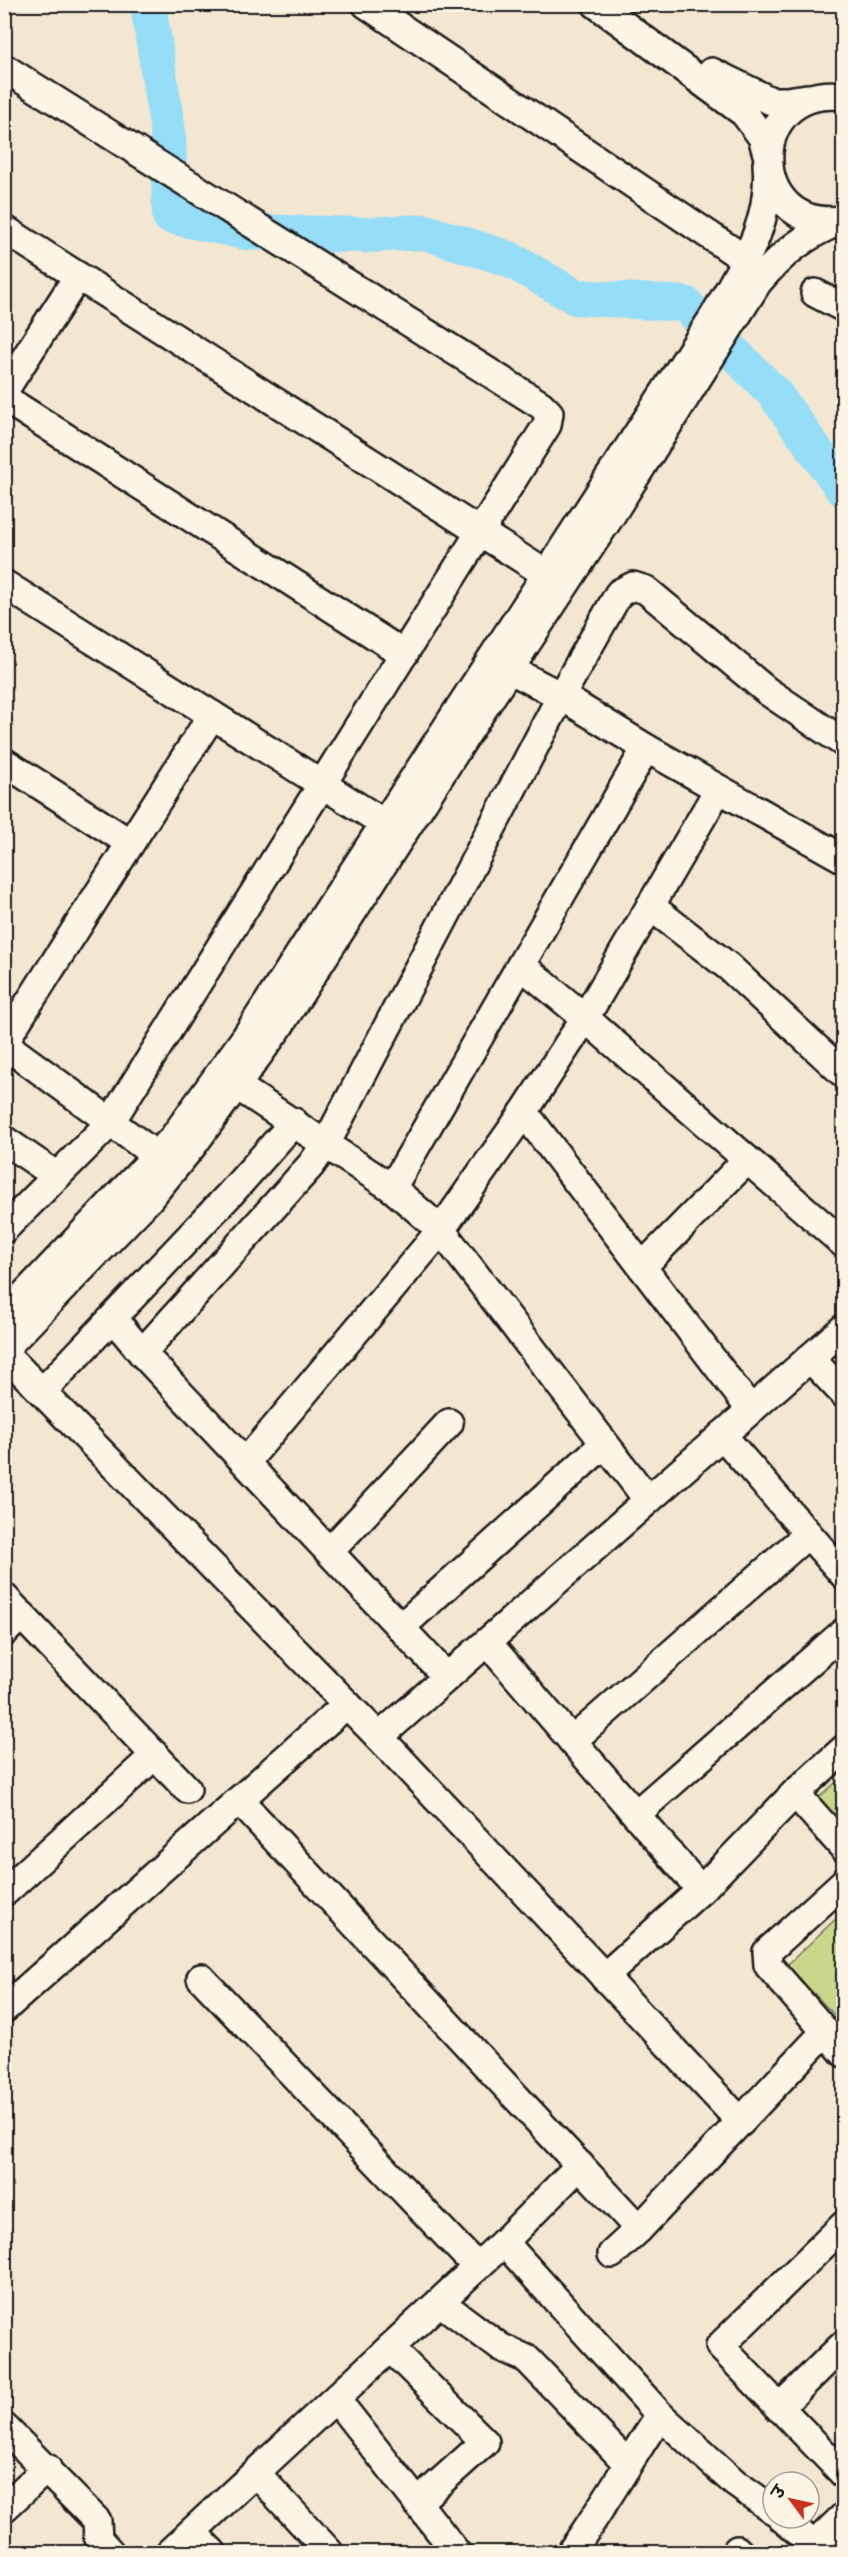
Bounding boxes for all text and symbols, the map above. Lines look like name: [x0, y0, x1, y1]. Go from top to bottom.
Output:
north arrow: [761, 2470, 821, 2530]
text: उ: [766, 2481, 794, 2506]

